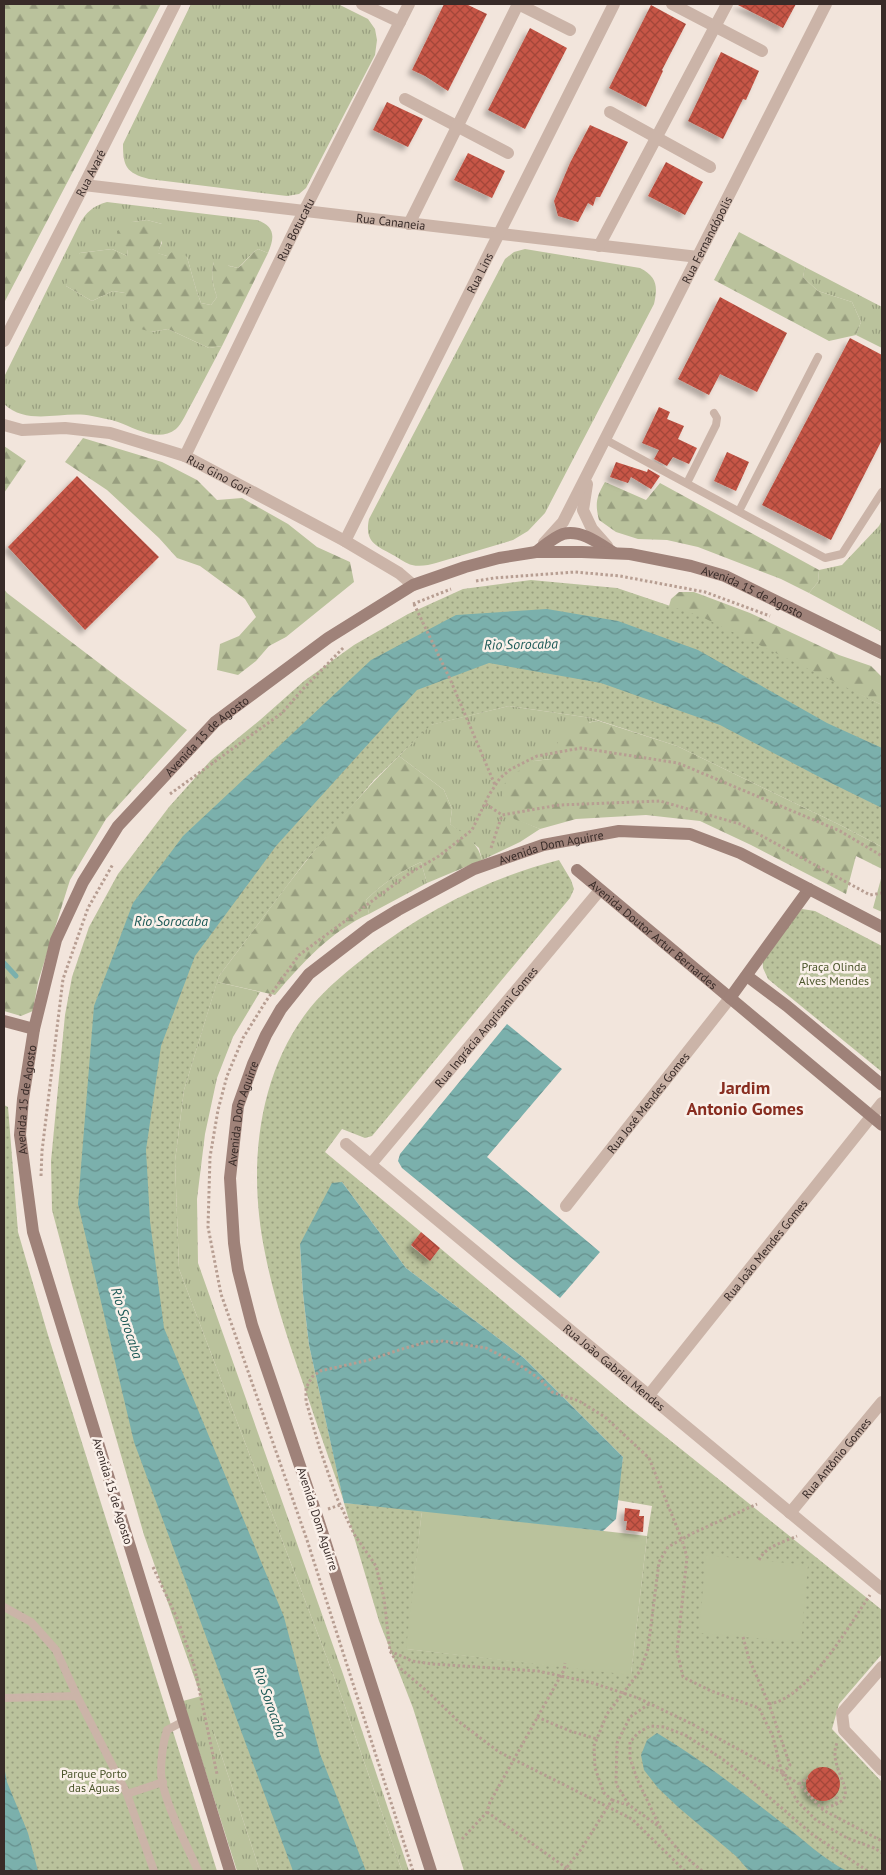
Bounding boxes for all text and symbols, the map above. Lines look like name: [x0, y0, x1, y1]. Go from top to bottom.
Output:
street label: Rua Avaré: [72, 147, 108, 199]
street label: Rua Fernandópolis: [678, 194, 735, 286]
street label: Rua Botucatu: [273, 195, 317, 263]
street label: Rua Cananeia: [355, 209, 426, 232]
street label: Rua Lins: [463, 250, 496, 296]
street label: Rua Gino Gori: [184, 451, 254, 497]
street label: Avenida 15 de Agosto: [700, 562, 806, 621]
water label: Rio Sorocaba: [484, 634, 558, 654]
street label: Avenida 15 de Agosto: [161, 692, 252, 779]
street label: Avenida Dom Aguirre: [497, 827, 605, 867]
street label: Avenida Doutor Artur Bernardes: [586, 876, 721, 992]
water label: Rio Sorocaba: [134, 912, 208, 930]
park label: Praça Olinda Alves Mendes: [799, 959, 869, 988]
street label: Rua Ingrácia Angrisani Gomes: [431, 963, 541, 1090]
street label: Avenida 15 de Agosto: [12, 1044, 39, 1156]
street label: Rua José Mendes Gomes: [603, 1049, 692, 1156]
street label: Avenida Dom Aguirre: [224, 1058, 261, 1167]
district label: Jardim Antonio Gomes: [686, 1076, 804, 1120]
street label: Rua João Mendes Gomes: [720, 1196, 810, 1304]
water label: Rio Sorocaba: [107, 1285, 147, 1361]
street label: Rua João Gabriel Mendes: [560, 1320, 669, 1414]
street label: Rua Antônio Gomes: [798, 1414, 874, 1501]
street label: Avenida 15 de Agosto: [90, 1436, 136, 1546]
street label: Avenida Dom Aguirre: [294, 1465, 342, 1573]
water label: Rio Sorocaba: [249, 1664, 291, 1740]
park label: Parque Porto das Águas: [61, 1766, 127, 1795]

